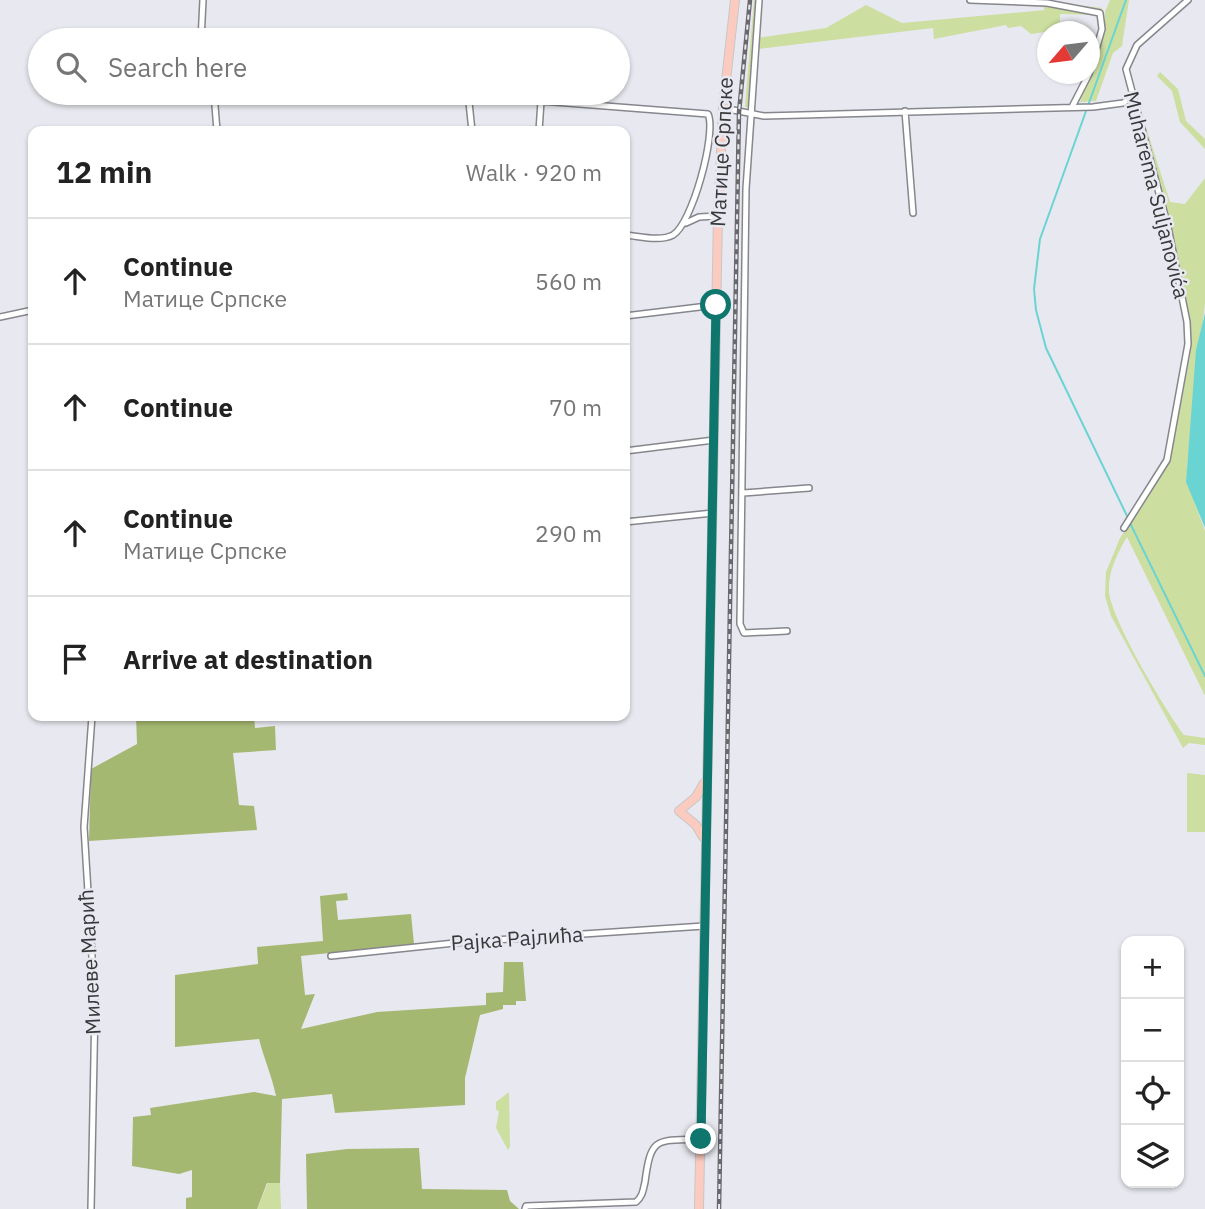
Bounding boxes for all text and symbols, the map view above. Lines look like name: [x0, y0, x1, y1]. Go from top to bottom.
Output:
north arrow: [1037, 21, 1100, 84]
search box: [28, 28, 630, 105]
icon: search: [52, 48, 90, 86]
text: Search here: [108, 50, 247, 84]
street label: Матице Српске: [703, 76, 739, 227]
street label: Muharema Suljanovića: [1118, 88, 1196, 301]
text: 12 min: [56, 152, 152, 191]
text: Walk · 920 m: [466, 157, 602, 187]
text: Continue: [123, 249, 233, 283]
icon: ahead: [56, 262, 94, 300]
text: 560 m: [535, 266, 602, 296]
text: Матице Српске: [123, 283, 287, 313]
route start: [700, 289, 731, 320]
icon: ahead: [56, 388, 94, 426]
text: Continue: [123, 390, 233, 424]
text: 70 m: [549, 392, 602, 422]
text: Continue: [123, 501, 233, 535]
icon: ahead: [56, 514, 94, 552]
text: 290 m: [535, 518, 602, 548]
text: Матице Српске: [123, 535, 287, 565]
icon: arrive: [56, 640, 94, 678]
text: Arrive at destination: [123, 642, 373, 676]
street label: Милеве Мaрић: [71, 889, 107, 1036]
street label: Рајка Рајлића: [450, 919, 584, 957]
map controls: [1121, 936, 1184, 1188]
button: +: [1121, 936, 1184, 999]
button: −: [1121, 999, 1184, 1062]
button: locate: [1121, 1062, 1184, 1125]
route end: [685, 1123, 716, 1154]
button: layers: [1121, 1125, 1184, 1188]

